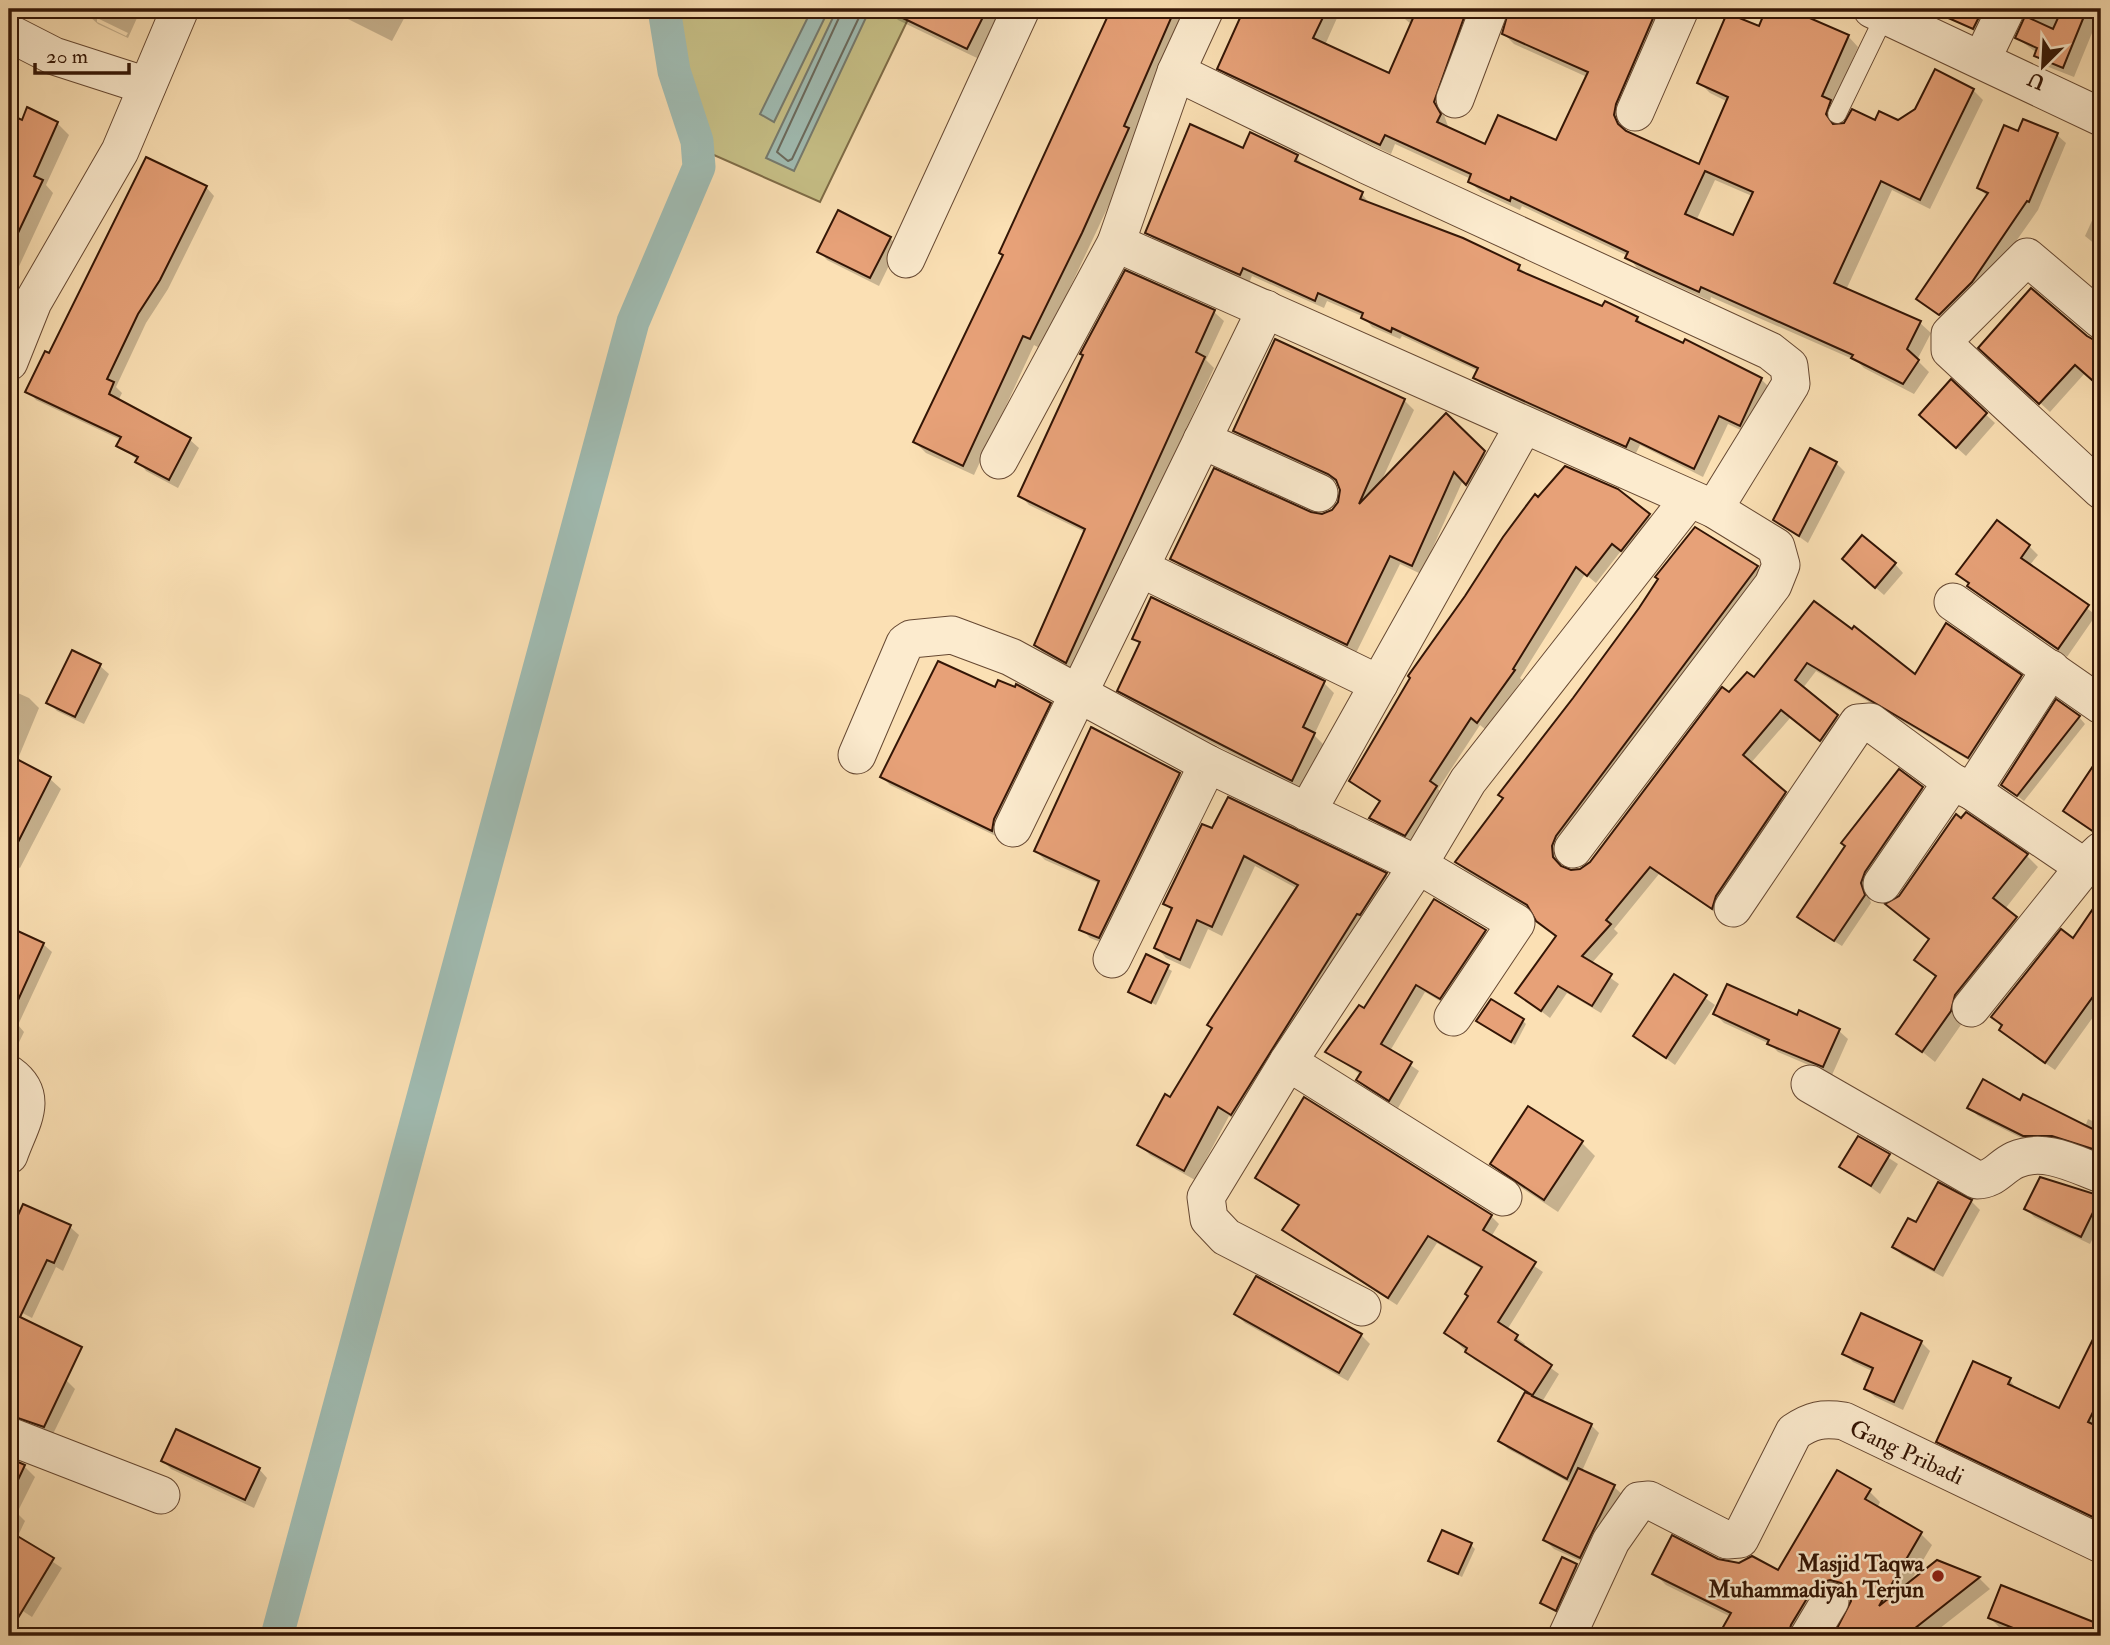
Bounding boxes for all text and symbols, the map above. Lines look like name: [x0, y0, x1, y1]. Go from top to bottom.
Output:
scale bar: [35, 32, 130, 76]
north arrow: [2008, 32, 2078, 102]
text: 20 m: [46, 43, 88, 70]
text: U: [2024, 66, 2049, 95]
street label: Gang Pribadi: [1845, 1413, 1969, 1492]
place label: Masjid Taqwa Muhammadiyah Terjun: [1707, 1549, 1926, 1605]
marker: Masjid Taqwa Muhammadiyah Terjun: [1930, 1568, 1946, 1584]

